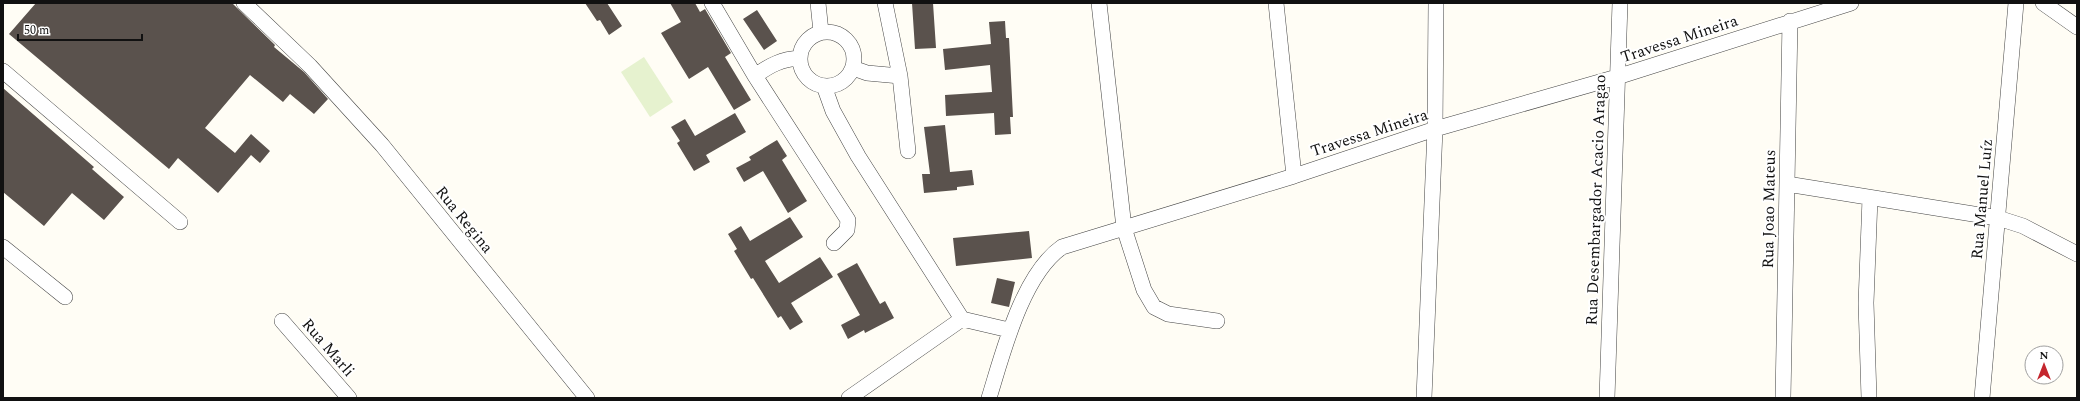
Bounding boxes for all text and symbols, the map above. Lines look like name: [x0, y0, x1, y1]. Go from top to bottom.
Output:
street label: Travessa Mineira: [1617, 9, 1741, 69]
scale bar: [18, 16, 142, 42]
text: 50 m: [24, 21, 49, 40]
street label: Rua Desembargador Acacio Aragao: [1580, 74, 1612, 326]
street label: Travessa Mineira: [1307, 103, 1431, 163]
street label: Rua Manuel Luíz: [1965, 138, 1999, 260]
street label: Rua Joao Mateus: [1756, 149, 1782, 269]
street label: Rua Regina: [430, 181, 499, 259]
street label: Rua Marli: [296, 313, 360, 382]
north arrow: [2024, 345, 2064, 385]
text: N: [2040, 347, 2049, 364]

